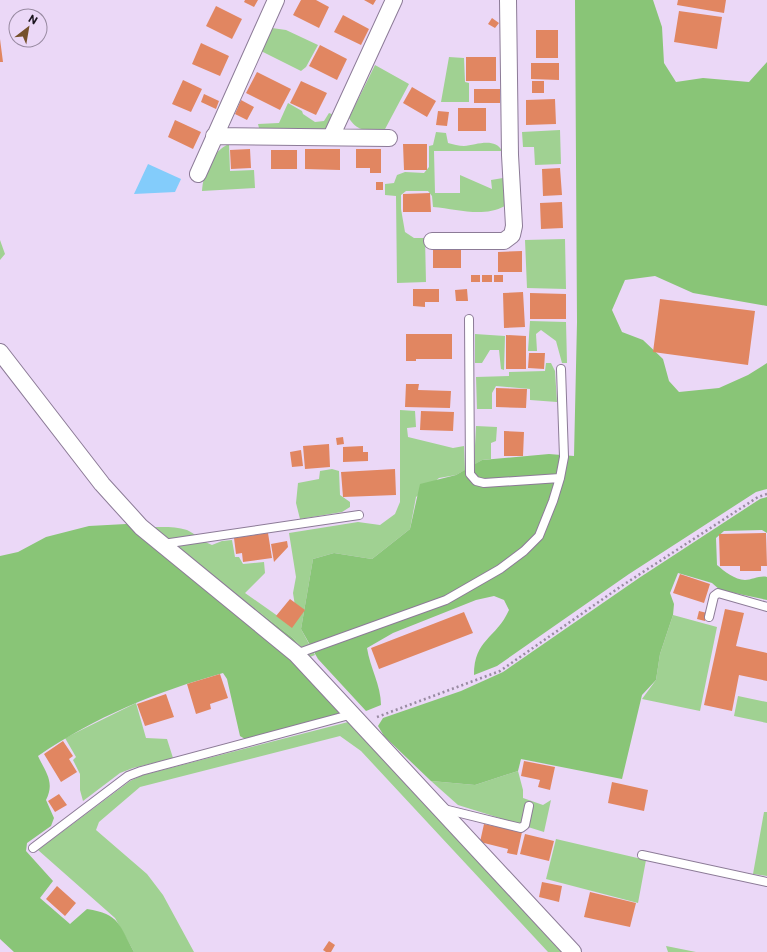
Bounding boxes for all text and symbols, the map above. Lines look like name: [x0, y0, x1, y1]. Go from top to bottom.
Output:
north arrow: [8, 8, 48, 48]
text: N: [27, 11, 40, 27]

